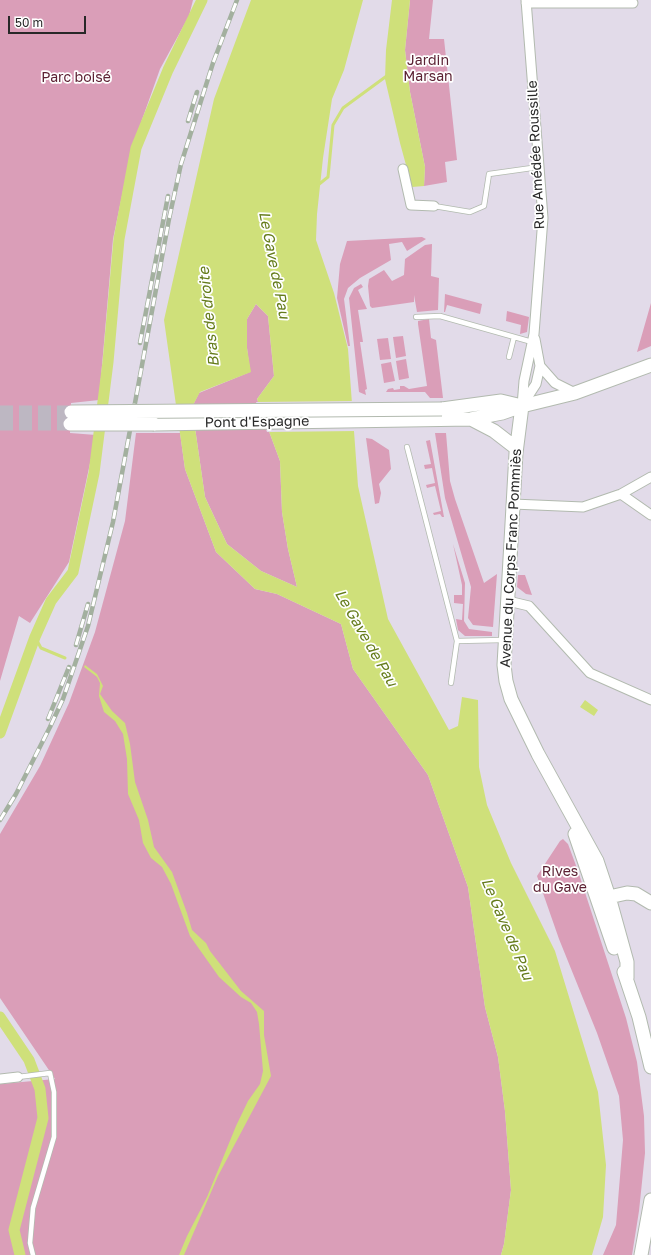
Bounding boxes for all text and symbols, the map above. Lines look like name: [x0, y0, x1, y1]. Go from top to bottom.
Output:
scale bar: [10, 8, 88, 34]
text: 50 m: [15, 15, 43, 30]
park label: Jardin Marsan: [403, 53, 453, 86]
park label: Parc boisé: [41, 70, 111, 86]
street label: Rue Amédée Roussille: [524, 80, 548, 230]
water label: Le Gave de Pau: [255, 210, 293, 320]
water label: Bras de droite: [195, 266, 223, 368]
street label: Pont d'Espagne: [205, 413, 309, 431]
street label: Avenue du Corps Franc Pommiès: [497, 448, 525, 668]
water label: Le Gave de Pau: [331, 586, 401, 690]
park label: Rives du Gave: [533, 864, 587, 896]
water label: Le Gave de Pau: [477, 875, 537, 983]

